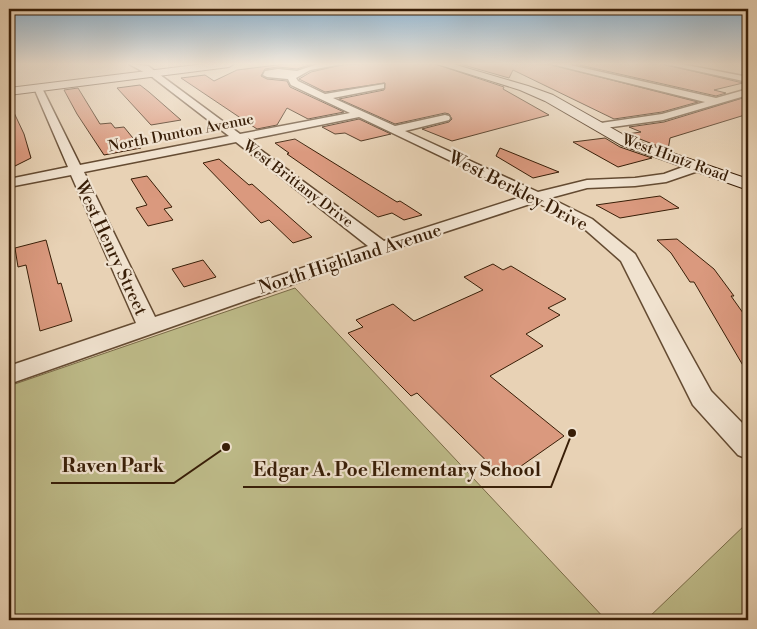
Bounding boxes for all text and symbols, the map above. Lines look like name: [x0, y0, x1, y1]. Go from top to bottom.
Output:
street label: North Dunton Avenue: [107, 110, 255, 156]
street label: West Hintz Road: [618, 130, 731, 186]
street label: West Brittany Drive: [238, 136, 357, 232]
street label: West Berkley Drive: [443, 145, 592, 236]
street label: West Henry Street: [69, 176, 153, 320]
street label: North Highland Avenue: [255, 218, 445, 300]
callout: Raven Park: [51, 449, 174, 483]
callout: Edgar A. Poe Elementary School: [243, 453, 551, 487]
text: Raven Park: [62, 454, 164, 478]
text: Edgar A. Poe Elementary School: [253, 458, 541, 482]

